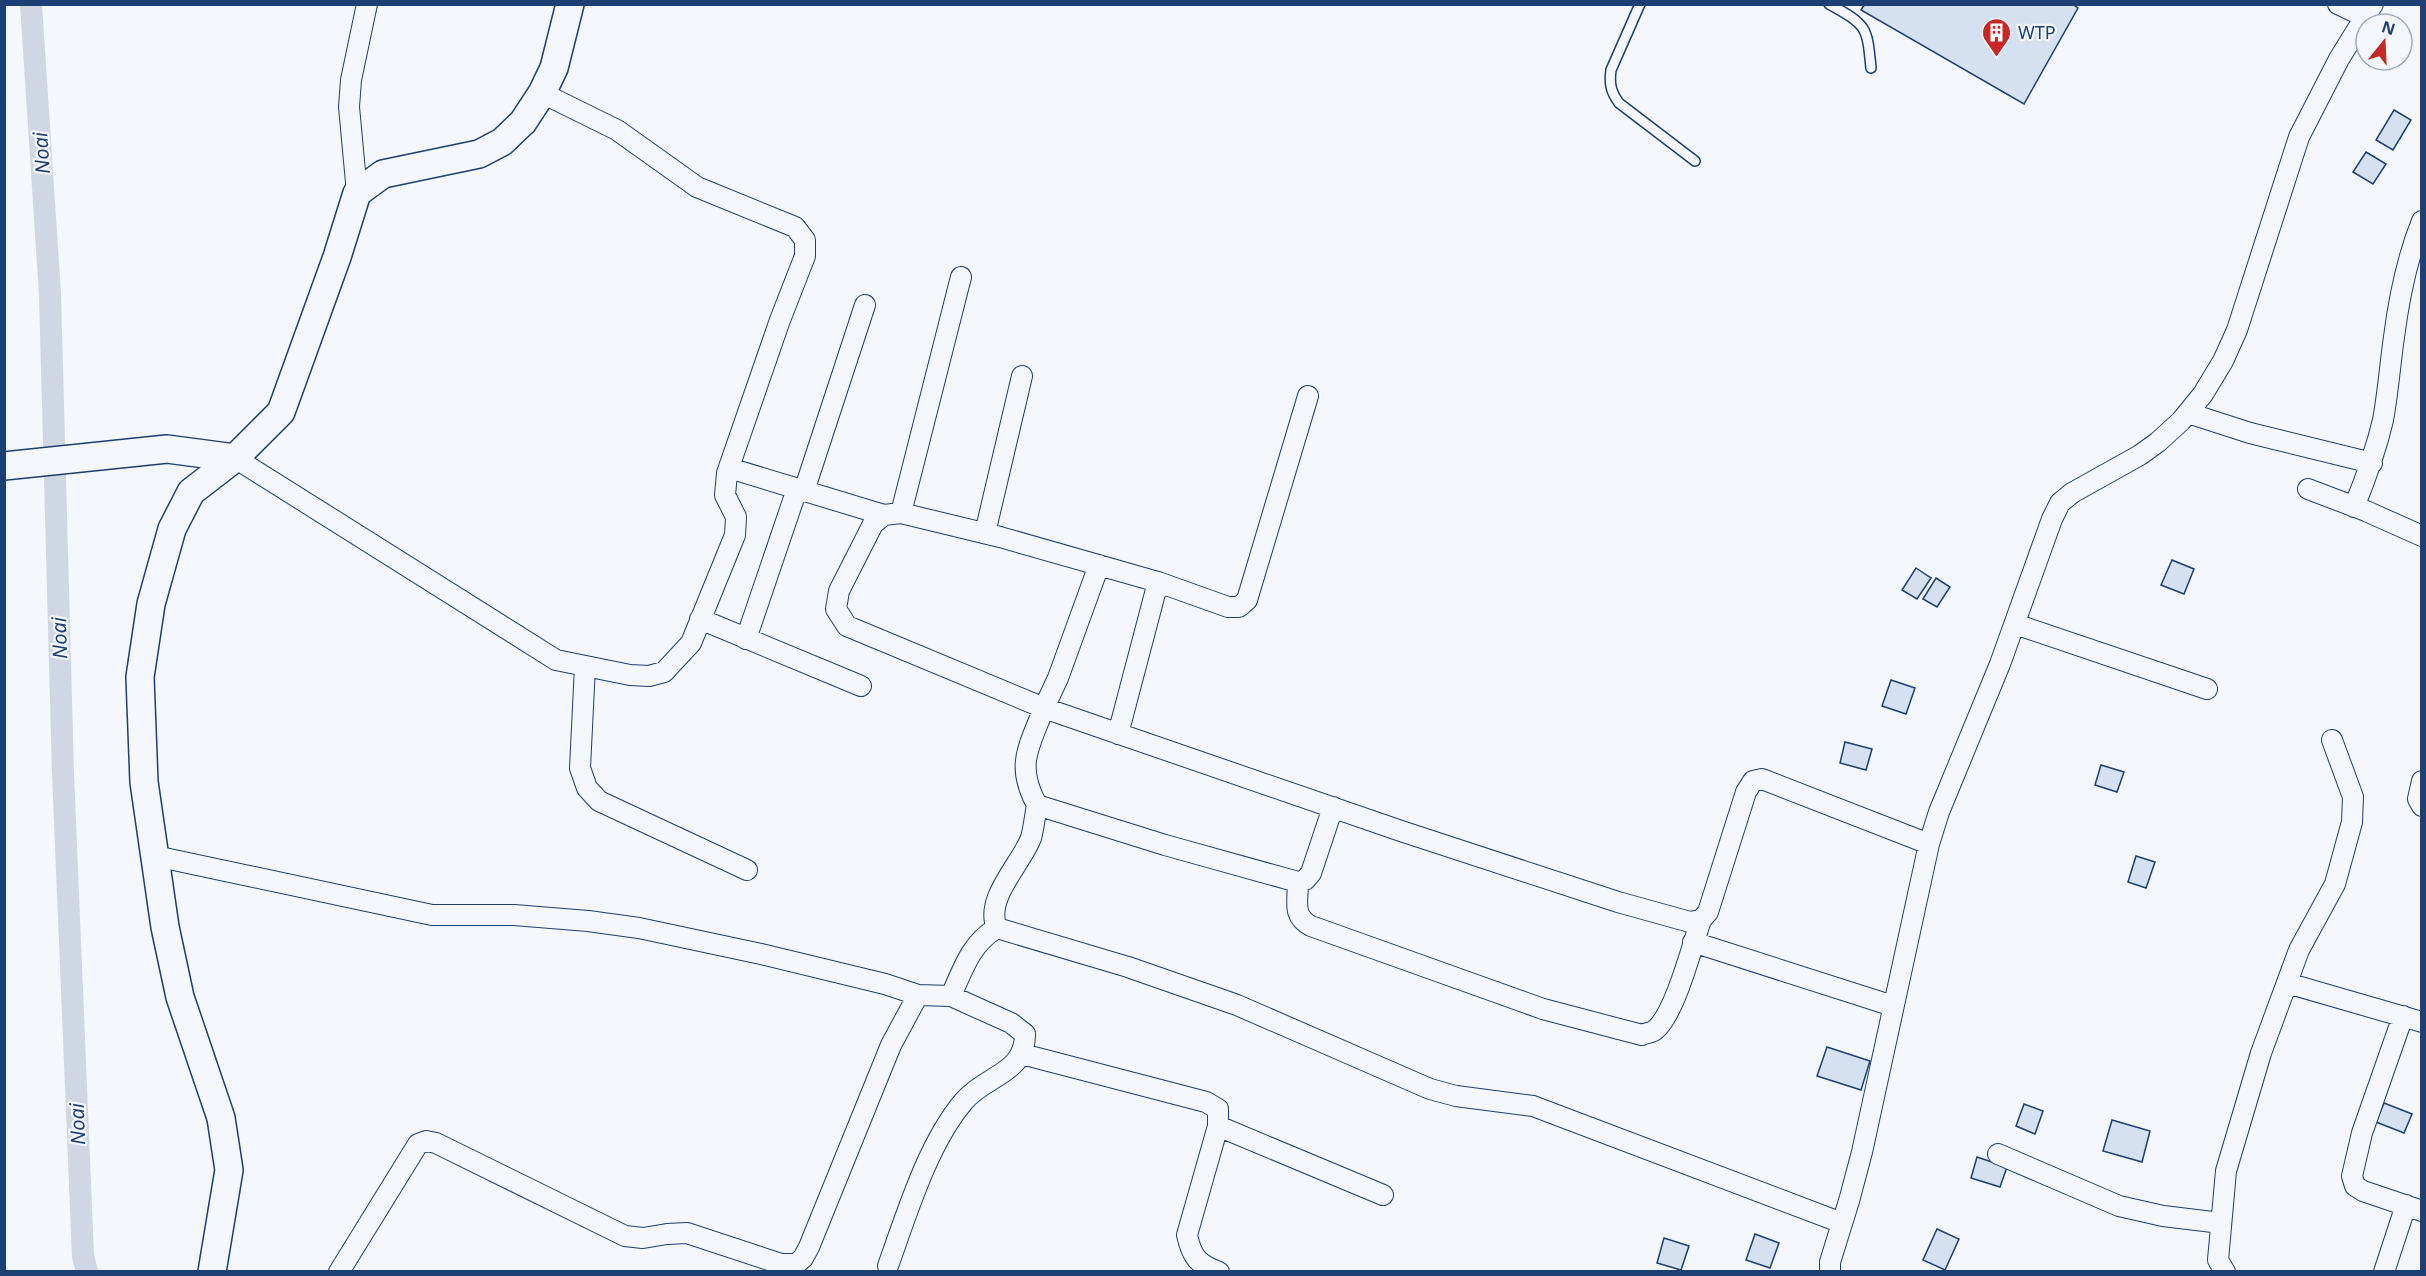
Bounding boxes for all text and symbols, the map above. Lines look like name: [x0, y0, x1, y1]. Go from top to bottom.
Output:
north arrow: [2354, 12, 2414, 72]
text: N: [2379, 15, 2398, 40]
building icon: WTP: [1981, 16, 2013, 58]
place label: WTP: [2018, 20, 2056, 44]
water label: Noai: [26, 130, 56, 175]
water label: Noai: [45, 616, 73, 659]
water label: Noai: [63, 1102, 91, 1145]

